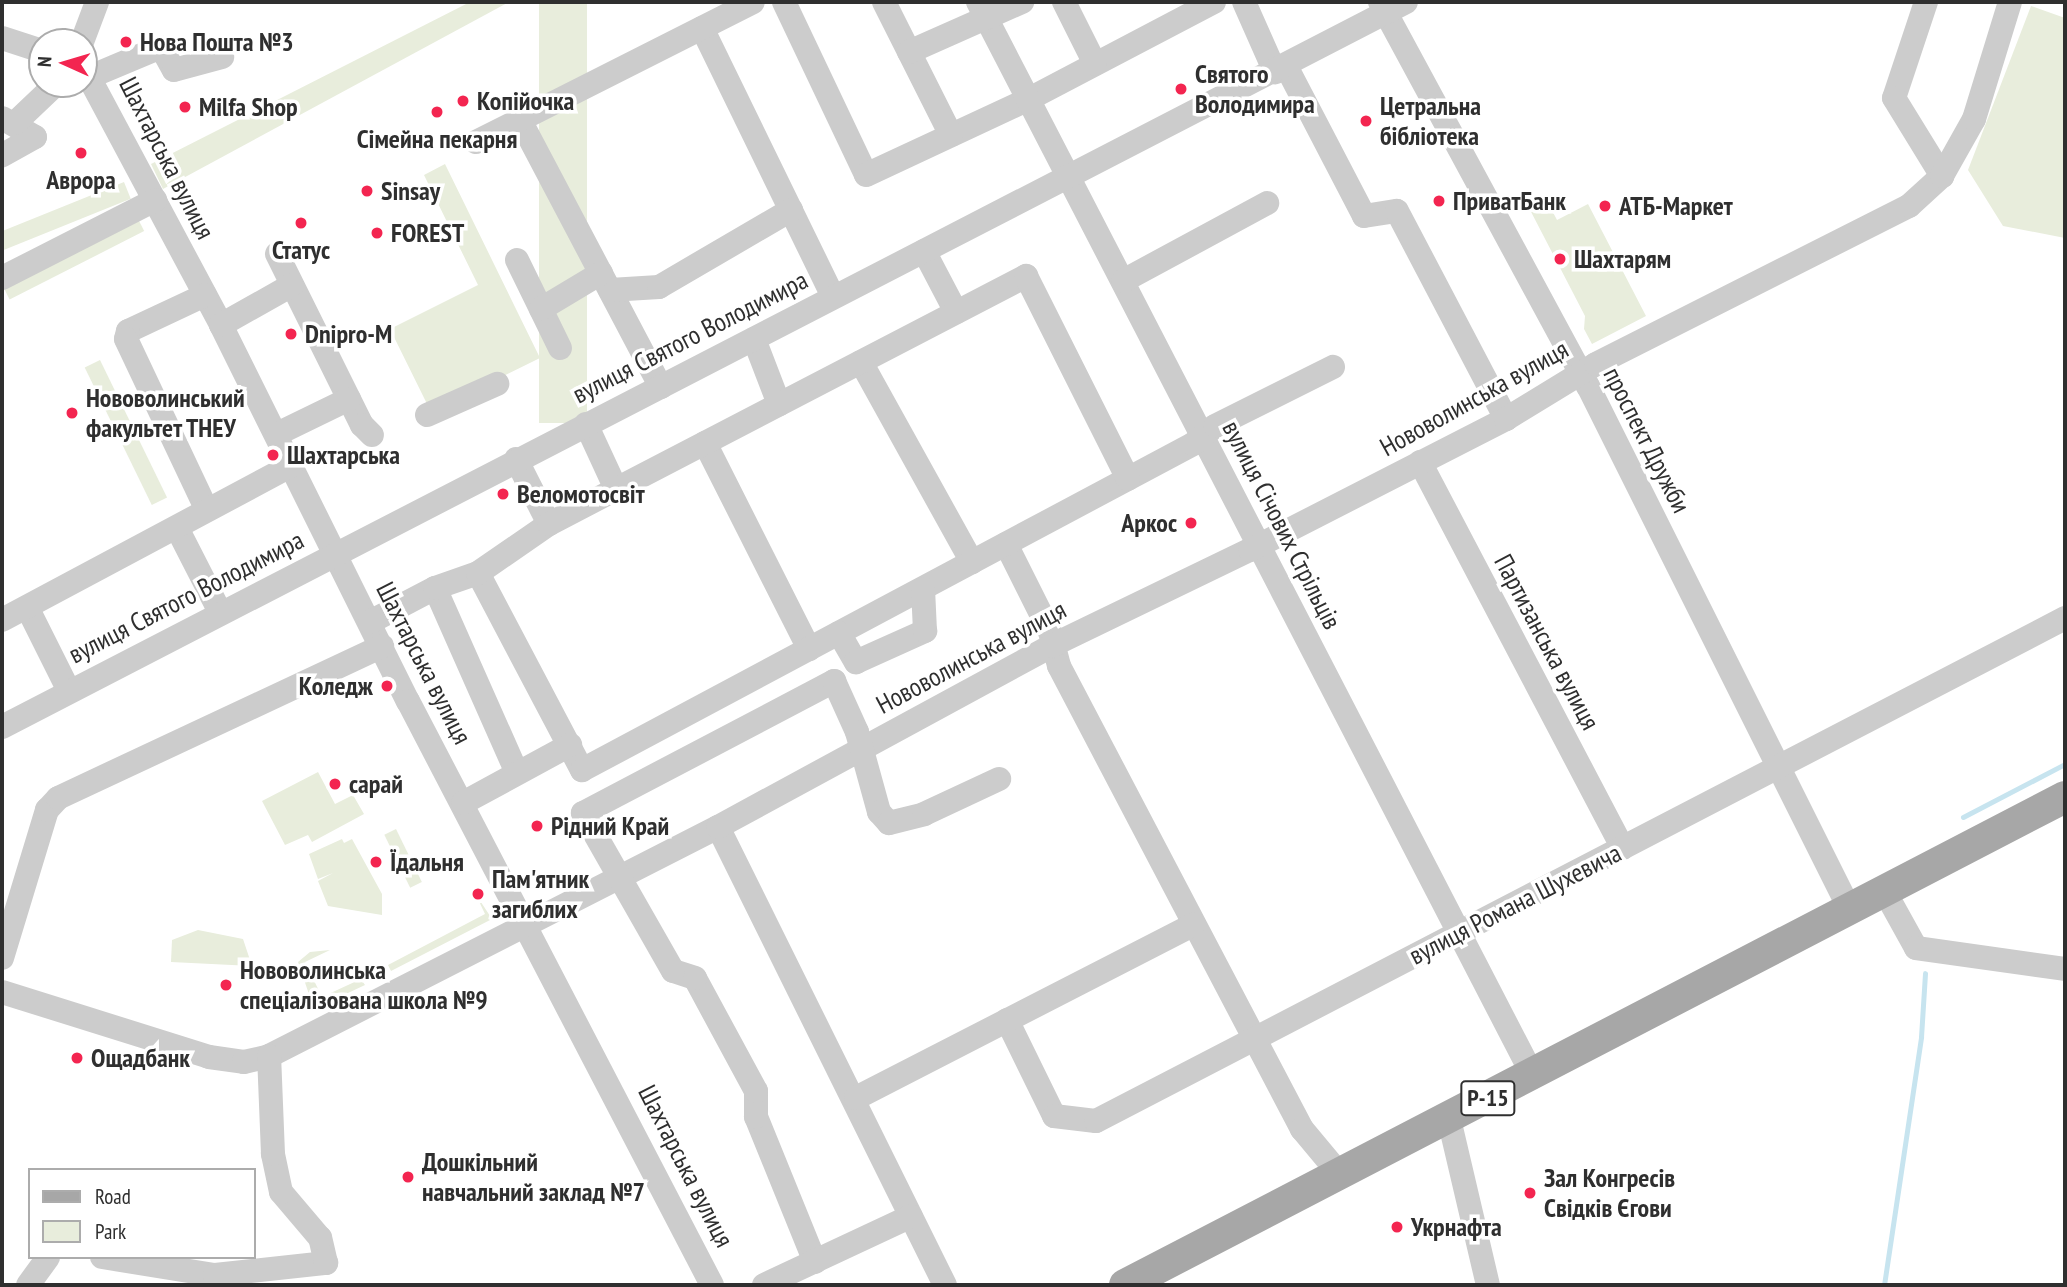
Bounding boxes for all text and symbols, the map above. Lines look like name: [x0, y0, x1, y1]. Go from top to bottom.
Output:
place label: Нова Пошта №3: [140, 26, 294, 58]
north arrow: [28, 28, 98, 98]
marker: Нова Пошта №3: [118, 34, 134, 50]
text: N: [32, 56, 56, 68]
place label: Святого Володимира: [1195, 58, 1315, 119]
street label: Шахтарська вулиця: [113, 72, 221, 244]
marker: Святого Володимира: [1173, 81, 1189, 97]
place label: Копійочка: [477, 85, 574, 117]
place label: Цетральна бібліотека: [1380, 90, 1481, 152]
place label: Milfa Shop: [199, 91, 298, 123]
marker: Копійочка: [455, 93, 471, 109]
marker: Milfa Shop: [177, 99, 193, 115]
marker: Сімейна пекарня: [429, 104, 445, 120]
marker: Цетральна бібліотека: [1358, 113, 1374, 129]
place label: Сімейна пекарня: [357, 123, 517, 155]
marker: Аврора: [73, 145, 89, 161]
place label: Аврора: [46, 164, 116, 196]
place label: Sinsay: [381, 175, 440, 207]
marker: Sinsay: [359, 183, 375, 199]
place label: ПриватБанк: [1453, 185, 1566, 217]
place label: АТБ-Маркет: [1619, 190, 1733, 222]
marker: ПриватБанк: [1431, 193, 1447, 209]
marker: АТБ-Маркет: [1597, 198, 1613, 214]
marker: Статус: [293, 215, 309, 231]
place label: FOREST: [391, 217, 464, 249]
marker: FOREST: [369, 225, 385, 241]
place label: Статус: [272, 234, 330, 266]
place label: Шахтарям: [1574, 243, 1671, 275]
marker: Шахтарям: [1552, 251, 1568, 267]
street label: вулиця Святого Володимира: [567, 264, 813, 410]
place label: Dnipro-M: [305, 318, 392, 350]
marker: Dnipro-M: [283, 326, 299, 342]
street label: Нововолинська вулиця: [1374, 333, 1574, 463]
street label: проспект Дружби: [1597, 361, 1697, 519]
place label: Нововолинський факультет ТНЕУ: [86, 382, 245, 444]
marker: Нововолинський факультет ТНЕУ: [64, 405, 80, 421]
street label: вулиця Січових Стрільців: [1216, 415, 1348, 635]
place label: Шахтарська: [287, 439, 400, 471]
marker: Шахтарська: [265, 447, 281, 463]
place label: Веломотосвіт: [517, 478, 645, 510]
marker: Веломотосвіт: [495, 486, 511, 502]
place label: Аркос: [1121, 507, 1177, 539]
marker: Аркос: [1183, 515, 1199, 531]
street label: вулиця Святого Володимира: [63, 524, 309, 670]
street label: Партизанська вулиця: [1488, 549, 1606, 735]
street label: Шахтарська вулиця: [370, 577, 478, 749]
street label: Нововолинська вулиця: [871, 594, 1071, 720]
place label: Коледж: [299, 670, 373, 702]
marker: Коледж: [379, 678, 395, 694]
place label: сарай: [349, 768, 403, 800]
marker: сарай: [327, 776, 343, 792]
place label: Рідний Край: [551, 810, 669, 842]
marker: Рідний Край: [529, 818, 545, 834]
street label: вулиця Романа Шухевича: [1404, 837, 1626, 971]
place label: Їдальня: [390, 846, 464, 878]
marker: Їдальня: [368, 854, 384, 870]
place label: Пам'ятник загиблих: [492, 863, 589, 924]
marker: Пам'ятник загиблих: [470, 886, 486, 902]
place label: Нововолинська спеціалізована школа №9: [240, 954, 488, 1016]
marker: Нововолинська спеціалізована школа №9: [218, 977, 234, 993]
place label: Ощадбанк: [91, 1042, 190, 1074]
marker: Ощадбанк: [69, 1050, 85, 1066]
road number: Р-15: [1460, 1078, 1516, 1118]
street label: Шахтарська вулиця: [632, 1080, 740, 1252]
place label: Дошкільний навчальний заклад №7: [422, 1146, 645, 1208]
place label: Зал Конгресів Свідків Єгови: [1544, 1162, 1675, 1224]
legend: [28, 1168, 256, 1259]
marker: Дошкільний навчальний заклад №7: [400, 1169, 416, 1185]
text: Road: [95, 1183, 131, 1210]
marker: Зал Конгресів Свідків Єгови: [1522, 1185, 1538, 1201]
place label: Укрнафта: [1411, 1211, 1502, 1243]
text: Park: [95, 1218, 126, 1245]
marker: Укрнафта: [1389, 1219, 1405, 1235]

